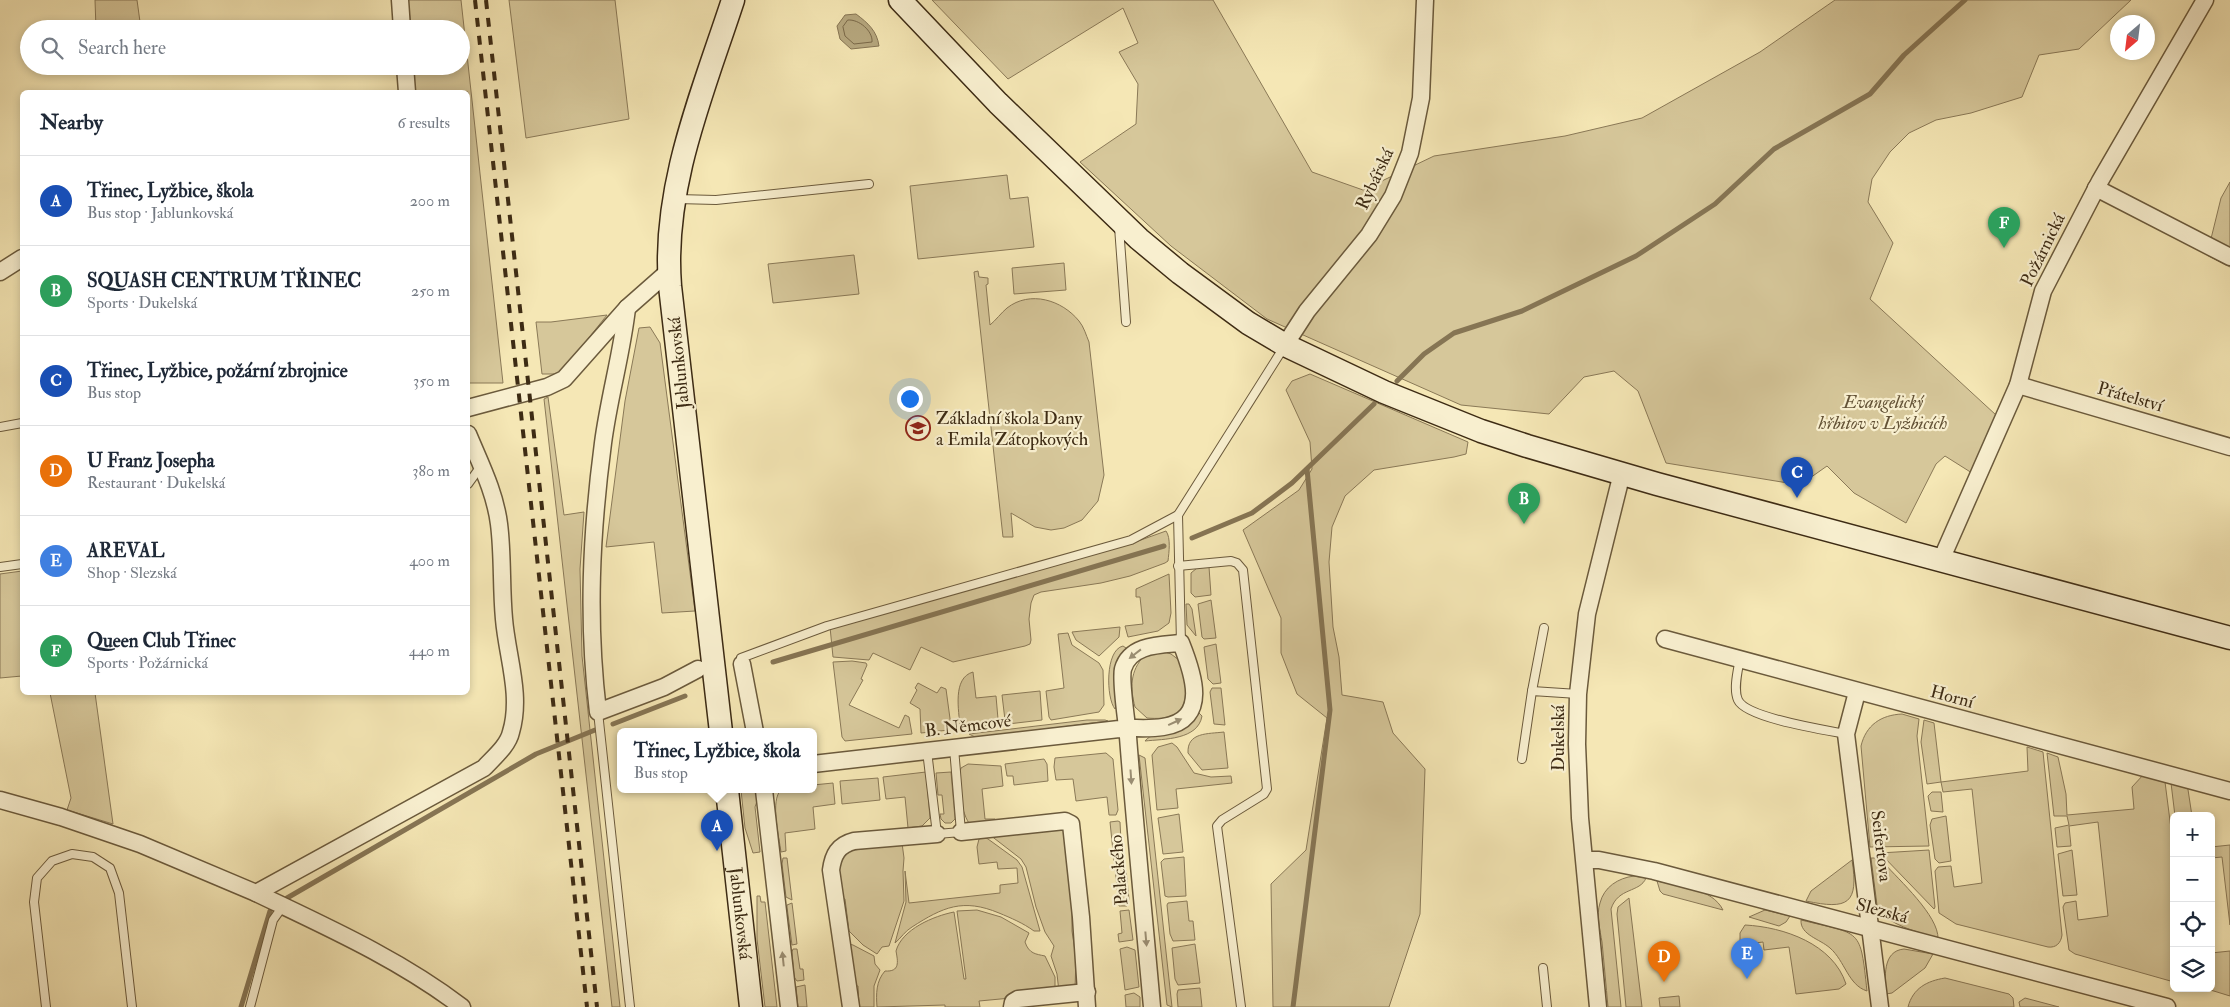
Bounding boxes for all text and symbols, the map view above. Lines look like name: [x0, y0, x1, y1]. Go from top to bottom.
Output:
north arrow: [2110, 15, 2155, 60]
search box: [20, 20, 470, 75]
icon: search: [38, 34, 66, 62]
text: Search here: [78, 36, 166, 60]
text: Nearby: [40, 109, 103, 136]
text: 6 results: [398, 113, 450, 133]
street label: Rybářská: [1351, 144, 1399, 213]
text: Třinec, Lyžbice, škola: [87, 179, 254, 203]
text: A: [51, 191, 61, 211]
text: 200 m: [410, 191, 450, 211]
text: Bus stop · Jablunkovská: [87, 203, 233, 223]
pin: F: [1988, 207, 2020, 248]
street label: Požárnická: [2015, 209, 2071, 290]
text: SQUASH CENTRUM TŘINEC: [87, 269, 361, 293]
text: B: [51, 281, 61, 301]
text: 250 m: [411, 281, 450, 301]
text: Sports · Dukelská: [87, 293, 197, 313]
street label: Jablunkovská: [663, 315, 695, 411]
text: Třinec, Lyžbice, požární zbrojnice: [87, 359, 348, 383]
text: C: [50, 371, 62, 391]
text: 350 m: [413, 371, 450, 391]
street label: Přátelství: [2095, 377, 2167, 418]
text: Bus stop: [87, 383, 141, 403]
your location: [897, 386, 923, 412]
park label: Evangelický hřbitov v Lyžbicích: [1818, 391, 1947, 435]
place label: Základní škola Dany a Emila Zátopkových: [936, 407, 1089, 451]
school or university icon: Základní škola Dany a Emila Zátopkových: [905, 415, 931, 441]
text: U Franz Josepha: [87, 449, 214, 473]
pin: C: [1781, 457, 1813, 498]
text: D: [49, 461, 63, 481]
text: 380 m: [412, 461, 450, 481]
text: Restaurant · Dukelská: [87, 473, 225, 493]
pin: B: [1508, 483, 1540, 524]
text: AREVAL: [87, 539, 165, 563]
text: E: [50, 551, 62, 571]
text: 400 m: [409, 551, 450, 571]
text: Shop · Slezská: [87, 563, 177, 583]
text: Queen Club Třinec: [87, 629, 236, 653]
text: F: [51, 641, 61, 661]
text: 440 m: [409, 641, 450, 661]
one-way arrow: [1129, 649, 1142, 659]
text: Sports · Požárnická: [87, 653, 208, 673]
street label: Horní: [1928, 680, 1977, 714]
street label: Dukelská: [1547, 704, 1570, 771]
street label: B. Němcové: [923, 709, 1013, 743]
one-way arrow: [1168, 718, 1182, 726]
popup: [617, 728, 817, 793]
text: Třinec, Lyžbice, škola: [634, 739, 800, 763]
text: Bus stop: [634, 763, 688, 783]
one-way arrow: [1128, 769, 1136, 785]
street label: Seifertova: [1865, 809, 1897, 884]
pin: A: [701, 810, 733, 851]
map controls: [2170, 812, 2215, 992]
button: +: [2170, 812, 2215, 857]
street label: Palackého: [1104, 833, 1134, 906]
button: −: [2170, 857, 2215, 902]
street label: Jablunkovská: [724, 865, 757, 961]
street label: Slezská: [1854, 893, 1911, 929]
button: locate: [2170, 902, 2215, 947]
one-way arrow: [1142, 931, 1150, 947]
pin: E: [1731, 938, 1763, 979]
pin: D: [1648, 941, 1680, 982]
button: layers: [2170, 947, 2215, 992]
one-way arrow: [779, 950, 787, 966]

